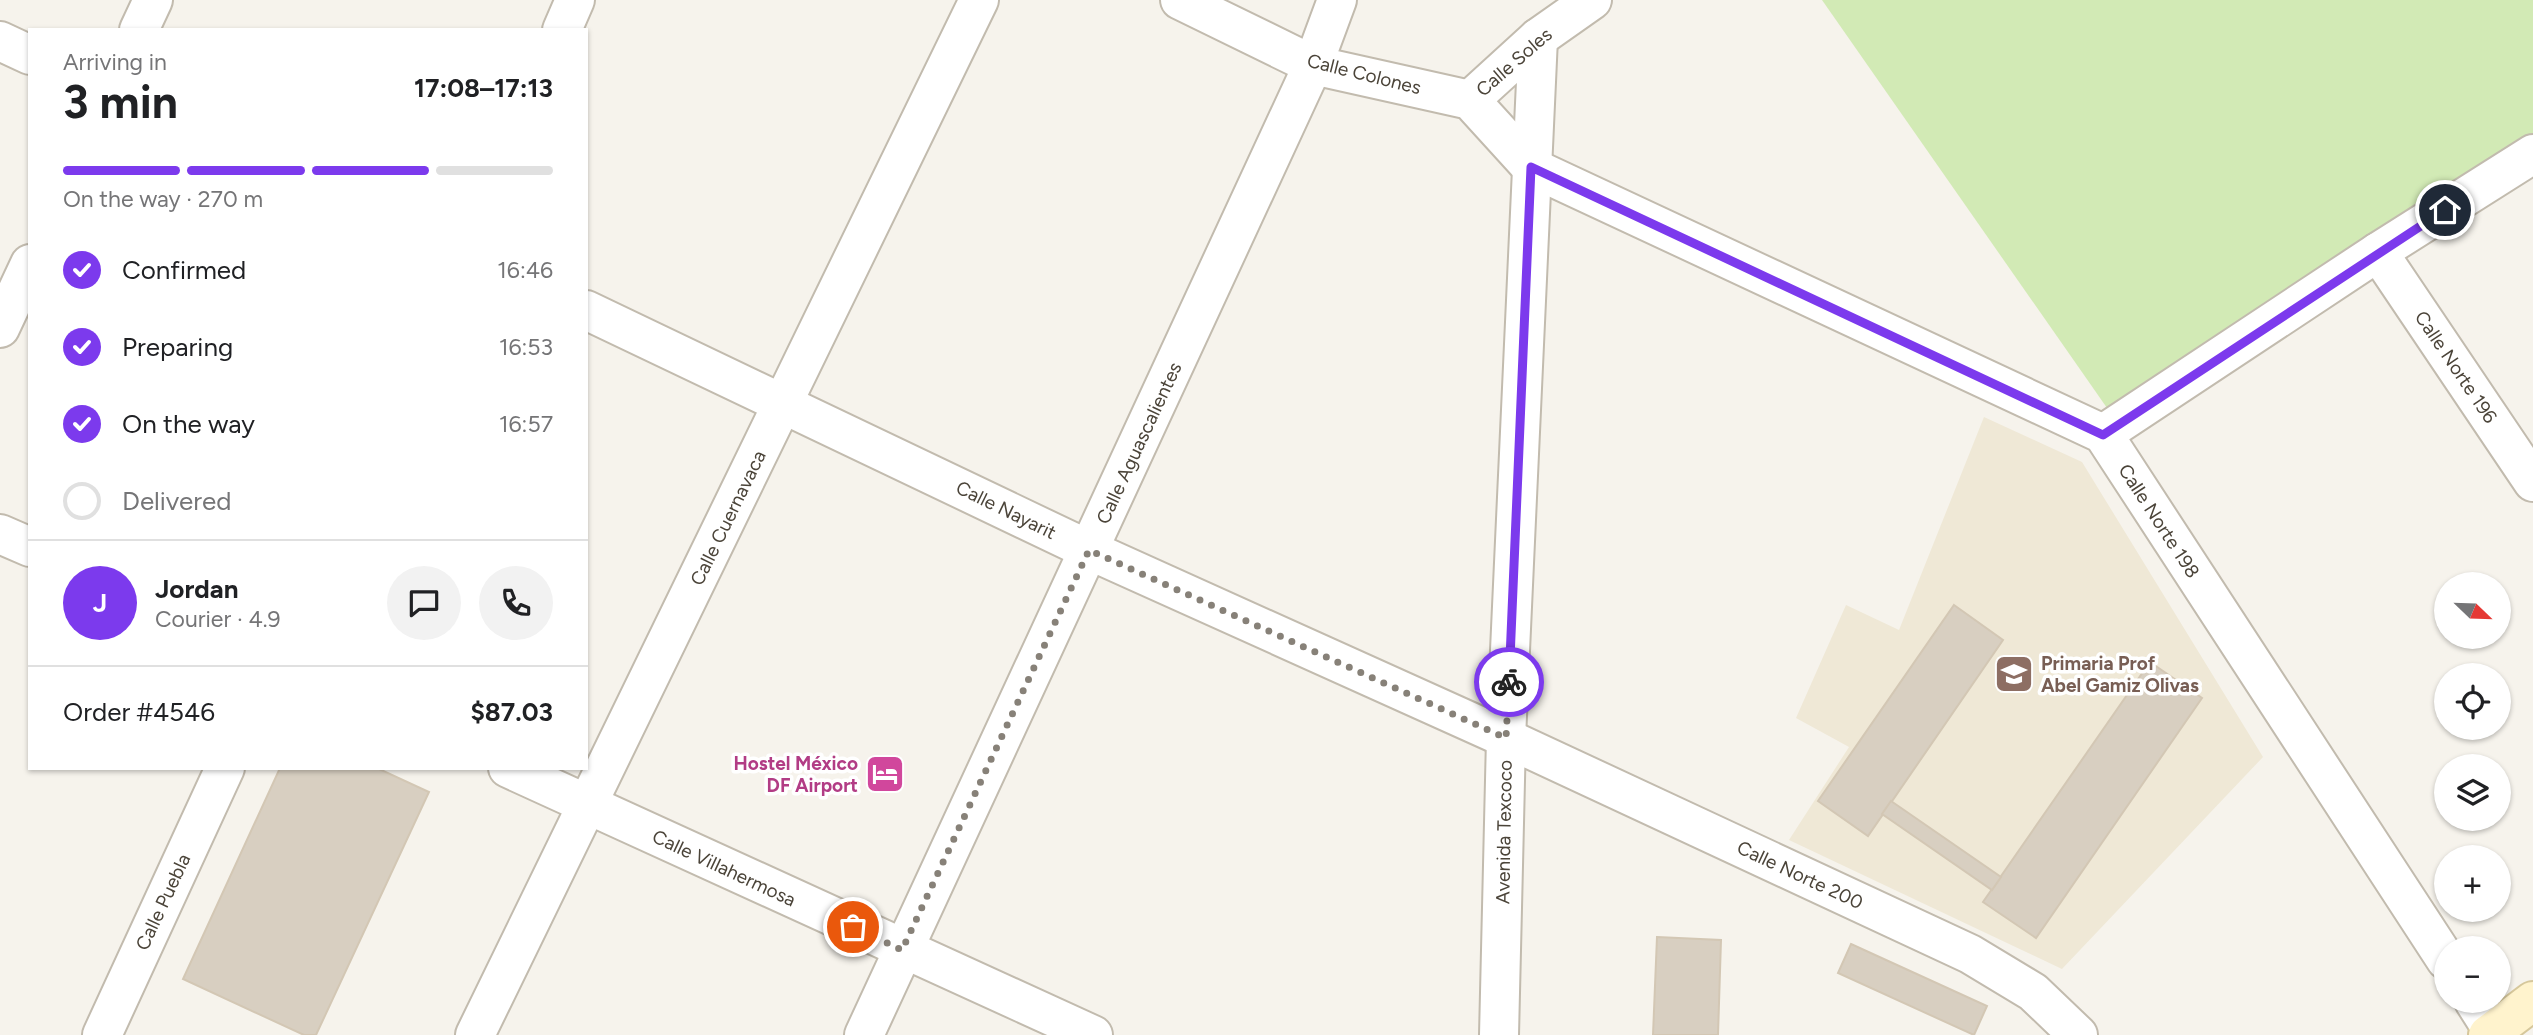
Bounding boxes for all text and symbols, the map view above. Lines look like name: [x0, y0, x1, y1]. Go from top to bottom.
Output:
street label: Calle Soles: [1471, 23, 1557, 101]
text: Arriving in: [63, 48, 167, 76]
street label: Calle Colones: [1305, 49, 1423, 99]
text: 17:08–17:13: [414, 72, 553, 104]
text: 3 min: [63, 74, 178, 130]
pin: [2415, 180, 2475, 240]
text: On the way · 270 m: [63, 185, 263, 213]
icon: home: [2426, 191, 2464, 229]
icon: check: [63, 251, 101, 289]
text: Confirmed: [122, 254, 246, 286]
text: 16:46: [497, 256, 553, 284]
street label: Calle Norte 196: [2410, 306, 2502, 428]
icon: check: [63, 328, 101, 366]
text: Preparing: [122, 331, 233, 363]
text: 16:53: [499, 333, 553, 361]
street label: Calle Aguascalientes: [1091, 358, 1187, 528]
icon: check: [63, 405, 101, 443]
text: On the way: [122, 408, 255, 440]
text: 16:57: [499, 410, 553, 438]
street label: Calle Cuernavaca: [685, 447, 771, 589]
street label: Calle Norte 198: [2114, 460, 2204, 582]
street label: Calle Nayarit: [952, 476, 1060, 544]
text: Delivered: [122, 485, 231, 517]
button: chat: [387, 566, 461, 640]
button: phone: [479, 566, 553, 640]
north arrow: [2434, 572, 2511, 649]
map controls: [2434, 572, 2511, 1013]
text: Jordan: [155, 573, 238, 605]
text: J: [93, 587, 107, 619]
text: Courier · 4.9: [155, 605, 281, 633]
courier: [1474, 647, 1544, 717]
place label: Primaria Prof Abel Gamiz Olivas: [2041, 652, 2199, 697]
school or university icon: Primaria Prof Abel Gamiz Olivas: [1993, 653, 2035, 695]
icon: bike: [1490, 663, 1528, 701]
button: locate: [2434, 663, 2511, 740]
text: Order #4546: [63, 696, 215, 728]
text: $87.03: [470, 696, 553, 728]
place label: Hostel México DF Airport: [734, 752, 858, 797]
hotel icon: Hostel México DF Airport: [864, 753, 906, 795]
button: layers: [2434, 754, 2511, 831]
street label: Avenida Texcoco: [1491, 760, 1517, 904]
street label: Calle Villahermosa: [649, 825, 799, 911]
street label: Calle Norte 200: [1733, 836, 1867, 914]
button: +: [2434, 845, 2511, 922]
street label: Calle Puebla: [131, 850, 195, 954]
pin: [823, 897, 883, 957]
icon: bag: [834, 908, 872, 946]
button: −: [2434, 936, 2511, 1013]

